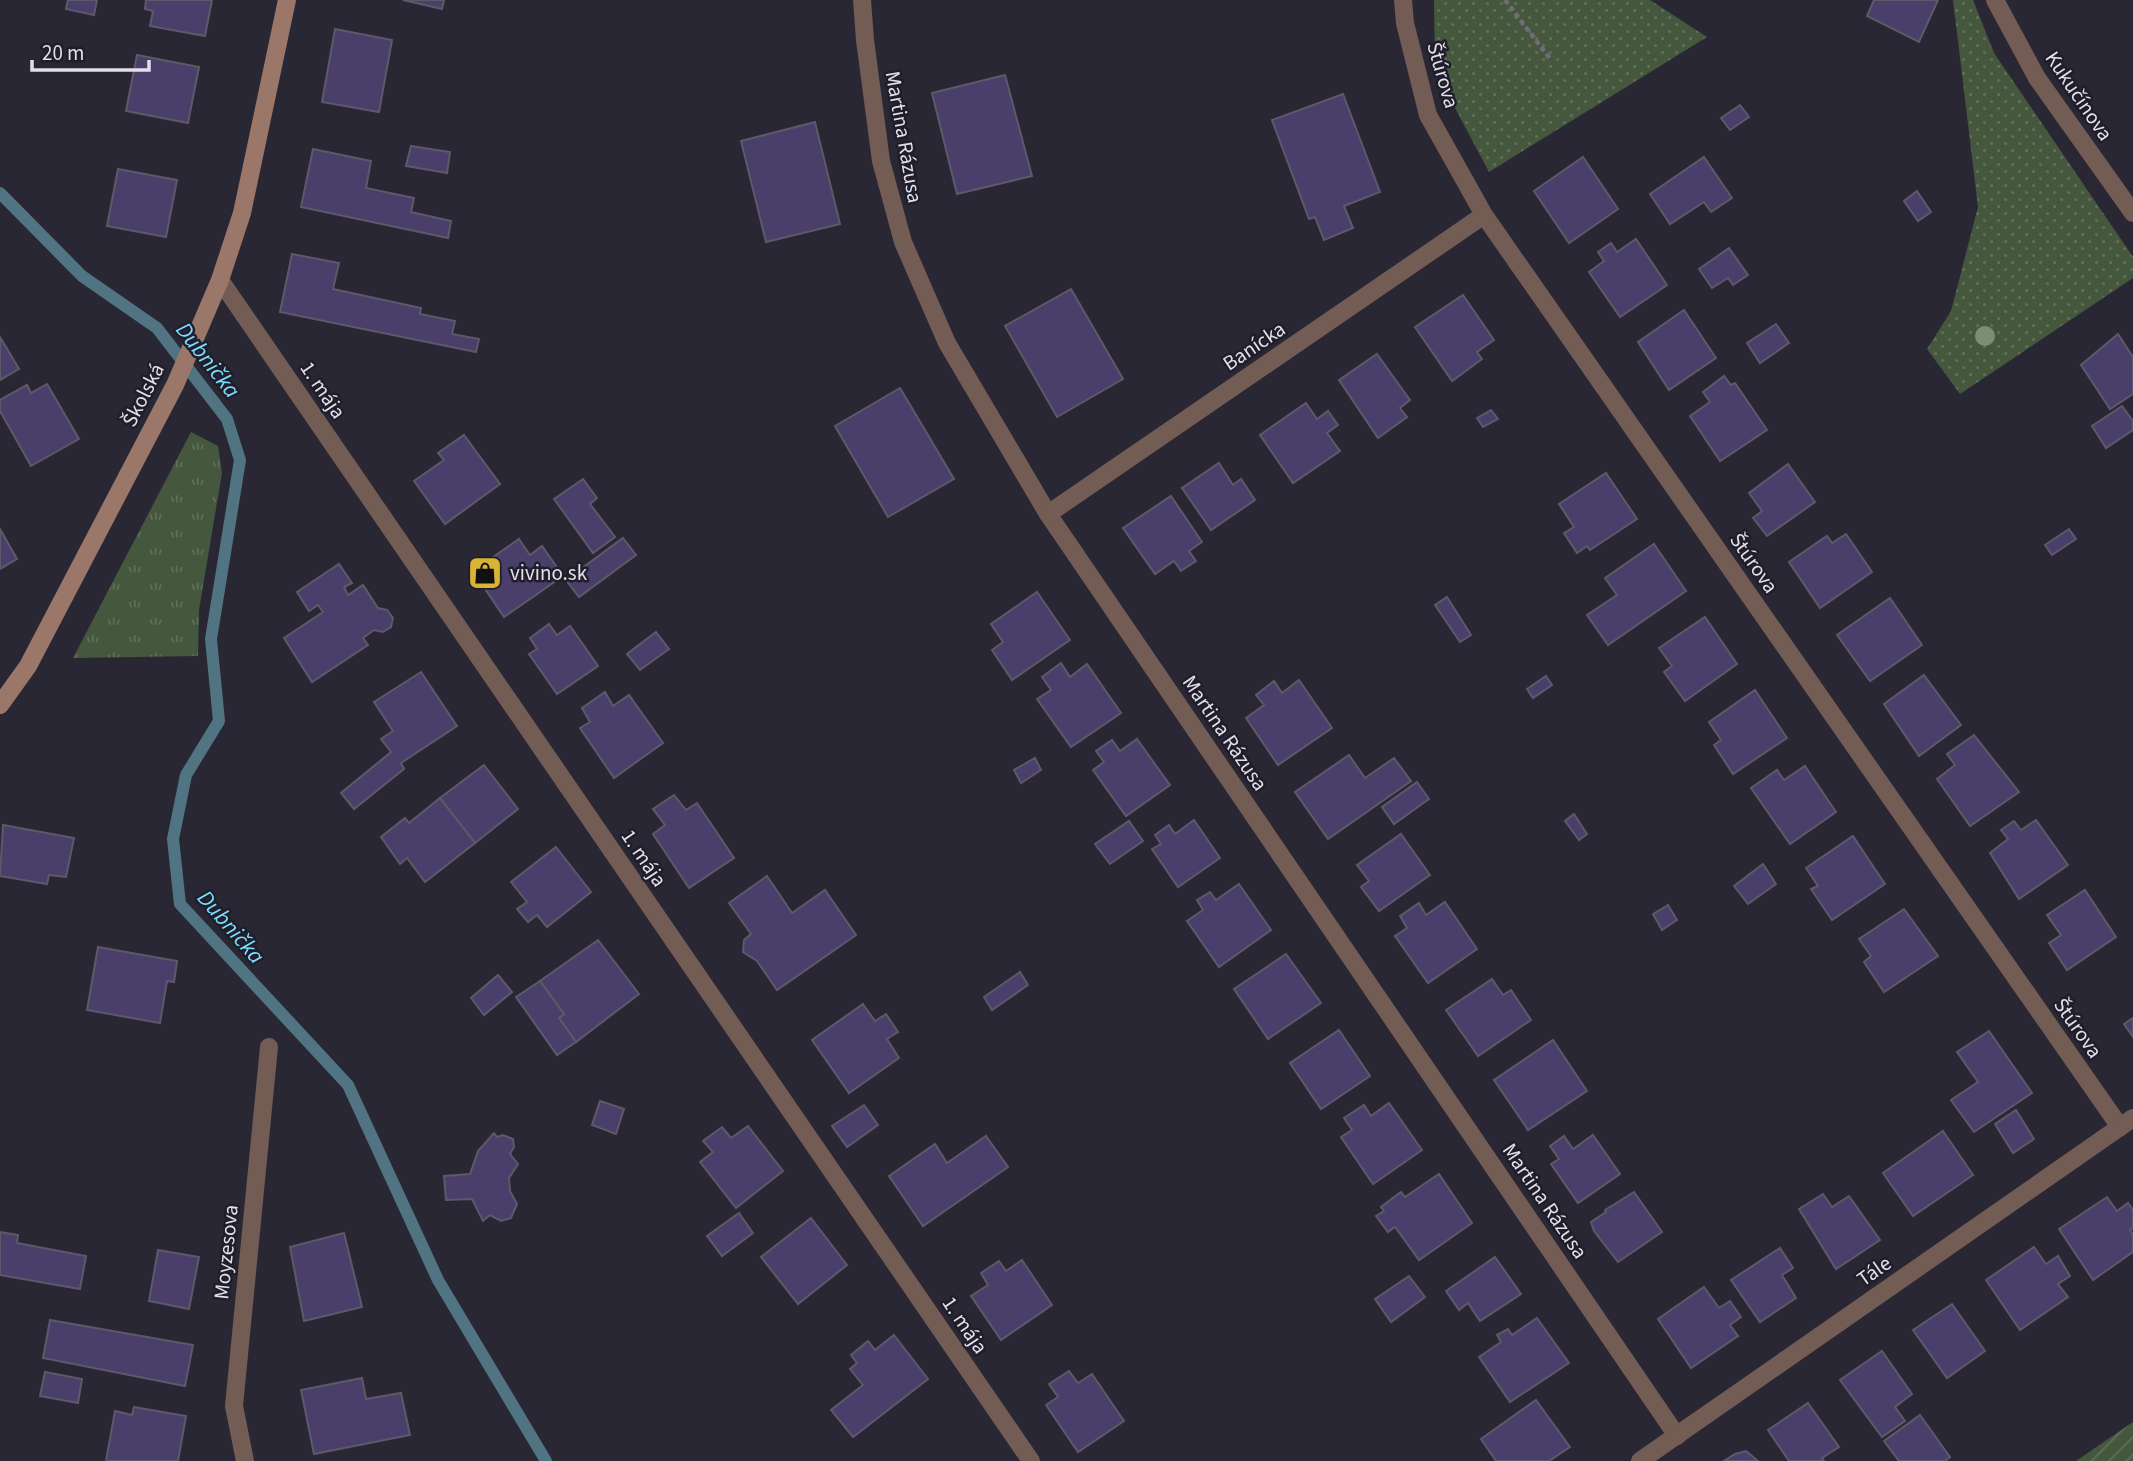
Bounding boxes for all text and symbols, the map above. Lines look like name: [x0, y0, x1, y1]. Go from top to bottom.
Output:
scale bar: [32, 28, 149, 72]
text: 20 m: [42, 38, 84, 68]
street label: Štúrova: [1419, 38, 1467, 112]
street label: Kukučínova: [2038, 45, 2120, 147]
street label: Martina Rázusa: [878, 69, 930, 205]
street label: Banícka: [1217, 314, 1291, 378]
water label: Dubnička: [168, 315, 248, 405]
street label: 1. mája: [293, 355, 353, 425]
street label: Školská: [114, 358, 172, 432]
street label: Štúrova: [1722, 527, 1786, 599]
shop icon: vivino.sk: [466, 554, 504, 592]
place label: vivino.sk: [510, 558, 588, 588]
street label: Martina Rázusa: [1175, 669, 1275, 797]
street label: 1. mája: [614, 823, 674, 893]
water label: Dubnička: [190, 883, 272, 971]
street label: Štúrova: [2046, 992, 2110, 1064]
street label: Martina Rázusa: [1495, 1137, 1595, 1265]
street label: Moyzesova: [206, 1203, 246, 1301]
street label: Tále: [1851, 1248, 1897, 1294]
street label: 1. mája: [935, 1290, 995, 1360]

